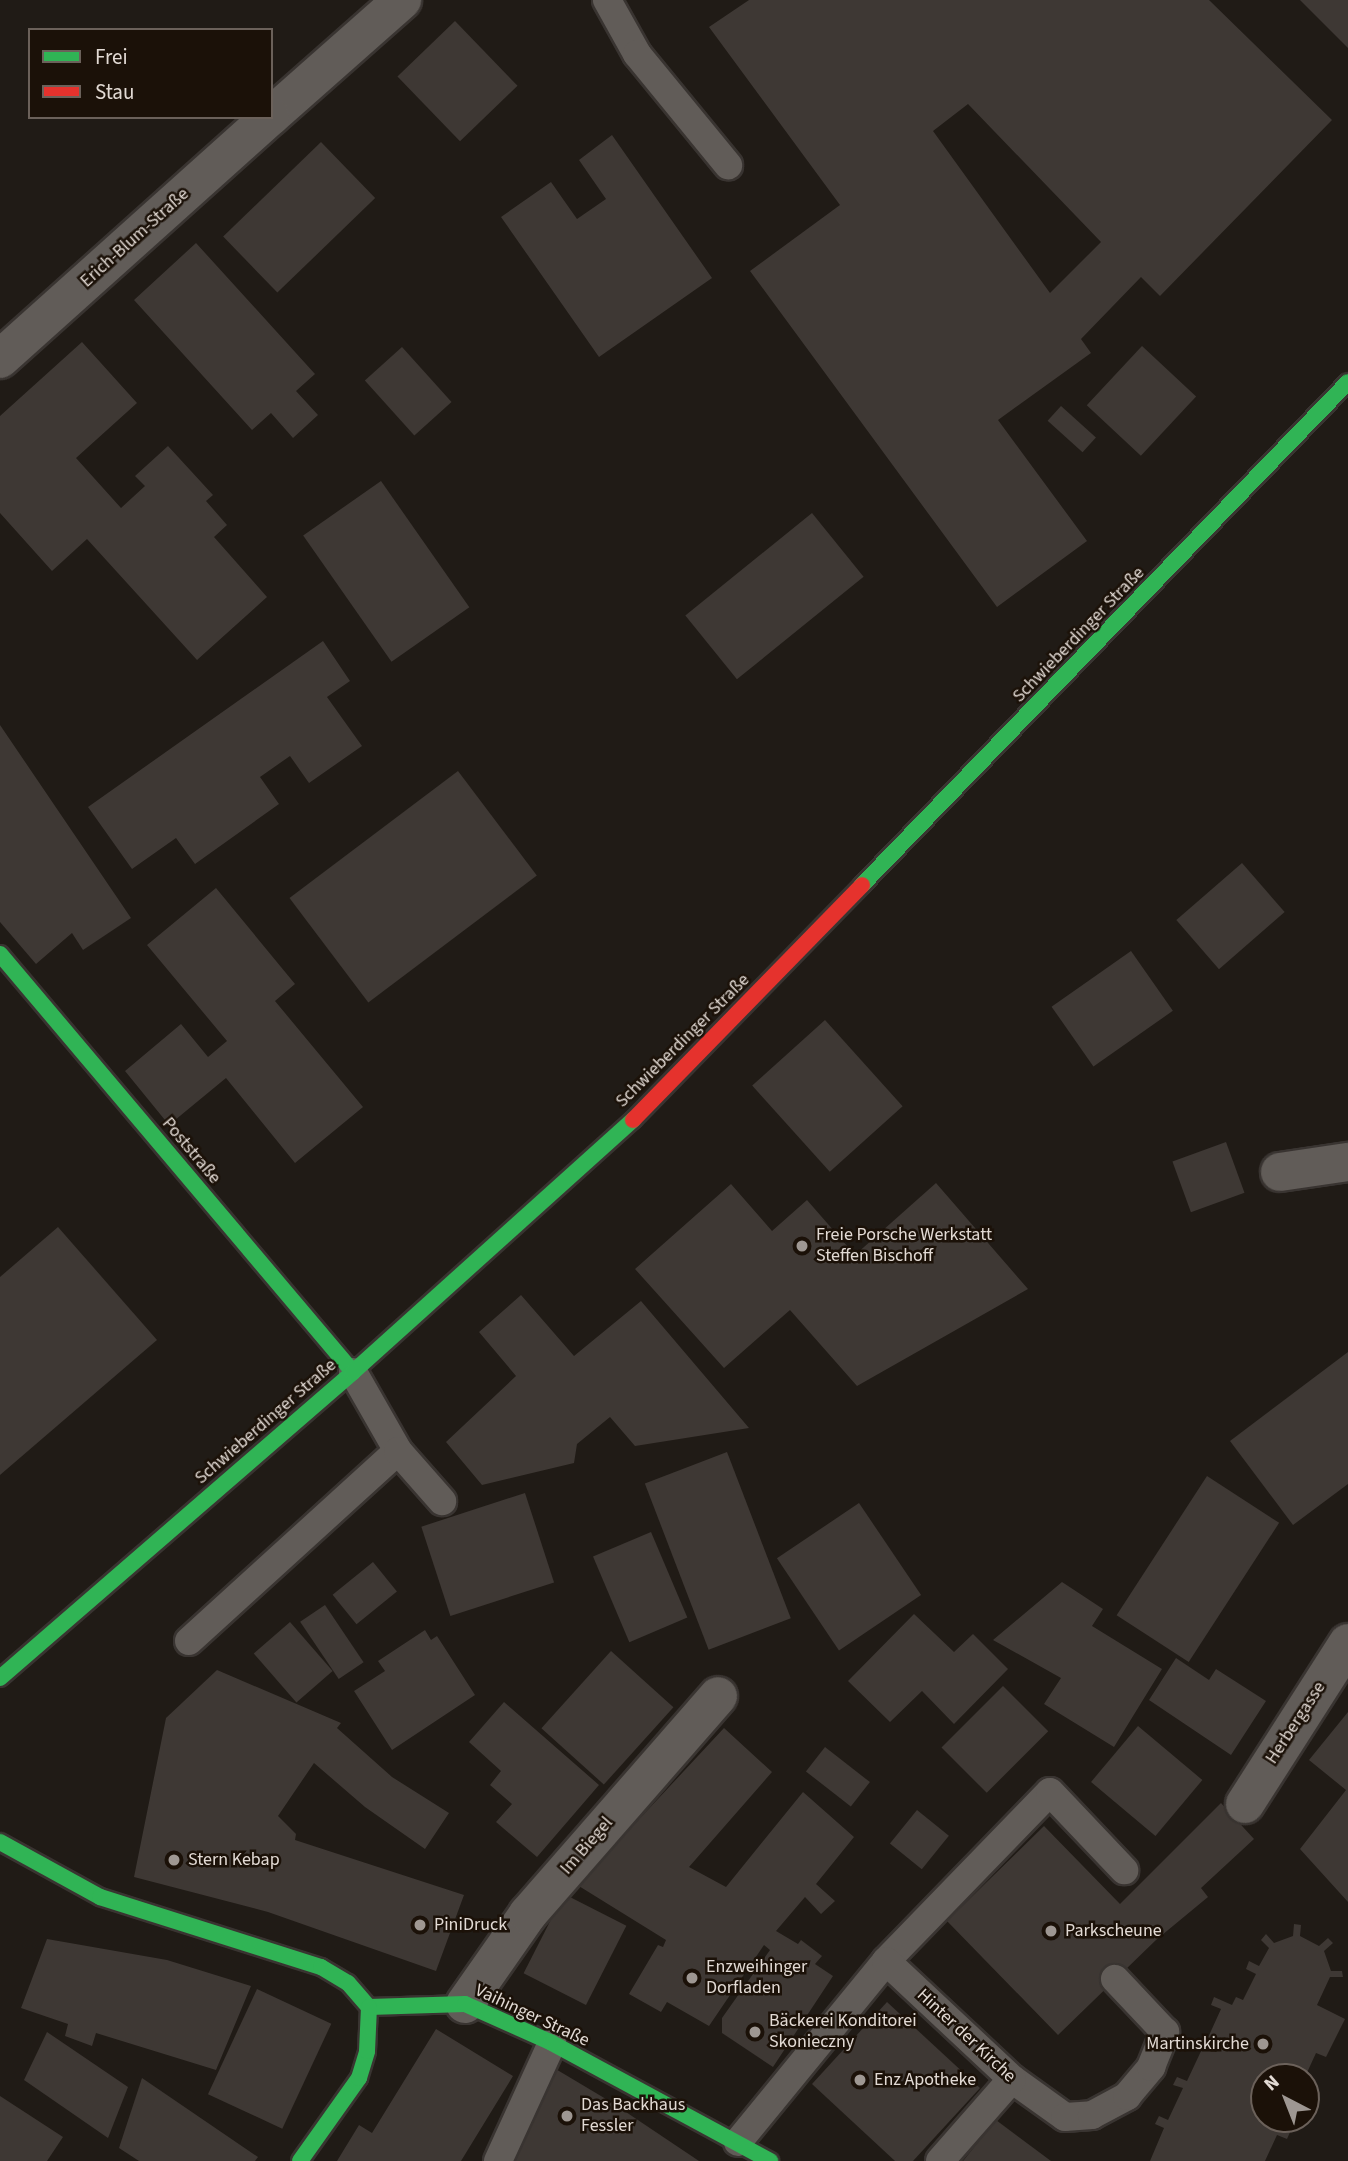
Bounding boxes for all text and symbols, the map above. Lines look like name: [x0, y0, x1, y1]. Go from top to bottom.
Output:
legend: [28, 28, 273, 119]
text: Frei: [95, 42, 128, 72]
text: Stau: [95, 77, 134, 107]
street label: Erich-Blum-Straße: [76, 184, 194, 292]
street label: Schwieberdinger Straße: [1009, 563, 1149, 707]
street label: Schwieberdinger Straße: [612, 970, 754, 1112]
street label: Poststraße: [157, 1113, 225, 1189]
place label: Freie Porsche Werkstatt Steffen Bischoff: [816, 1225, 992, 1268]
marker: Freie Porsche Werkstatt Steffen Bischoff: [794, 1238, 810, 1254]
street label: Schwieberdinger Straße: [191, 1355, 341, 1489]
street label: Herbergasse: [1261, 1678, 1331, 1768]
street label: Im Biegel: [556, 1813, 618, 1879]
place label: Stern Kebap: [188, 1849, 280, 1871]
marker: Stern Kebap: [166, 1852, 182, 1868]
place label: PiniDruck: [434, 1914, 507, 1936]
marker: PiniDruck: [412, 1917, 428, 1933]
place label: Parkscheune: [1065, 1920, 1162, 1942]
marker: Parkscheune: [1043, 1923, 1059, 1939]
place label: Enzweihinger Dorfladen: [706, 1957, 807, 2000]
marker: Enzweihinger Dorfladen: [684, 1970, 700, 1986]
street label: Vaihinger Straße: [471, 1980, 593, 2052]
street label: Hinter der Kirche: [912, 1985, 1020, 2087]
place label: Bäckerei Konditorei Skonieczny: [769, 2011, 917, 2054]
marker: Bäckerei Konditorei Skonieczny: [747, 2024, 763, 2040]
place label: Martinskirche: [1146, 2033, 1249, 2055]
marker: Martinskirche: [1255, 2036, 1271, 2052]
north arrow: [1250, 2063, 1320, 2133]
place label: Enz Apotheke: [874, 2069, 976, 2091]
text: N: [1258, 2069, 1286, 2098]
marker: Enz Apotheke: [852, 2072, 868, 2088]
place label: Das Backhaus Fessler: [581, 2095, 685, 2138]
marker: Das Backhaus Fessler: [559, 2108, 575, 2124]

